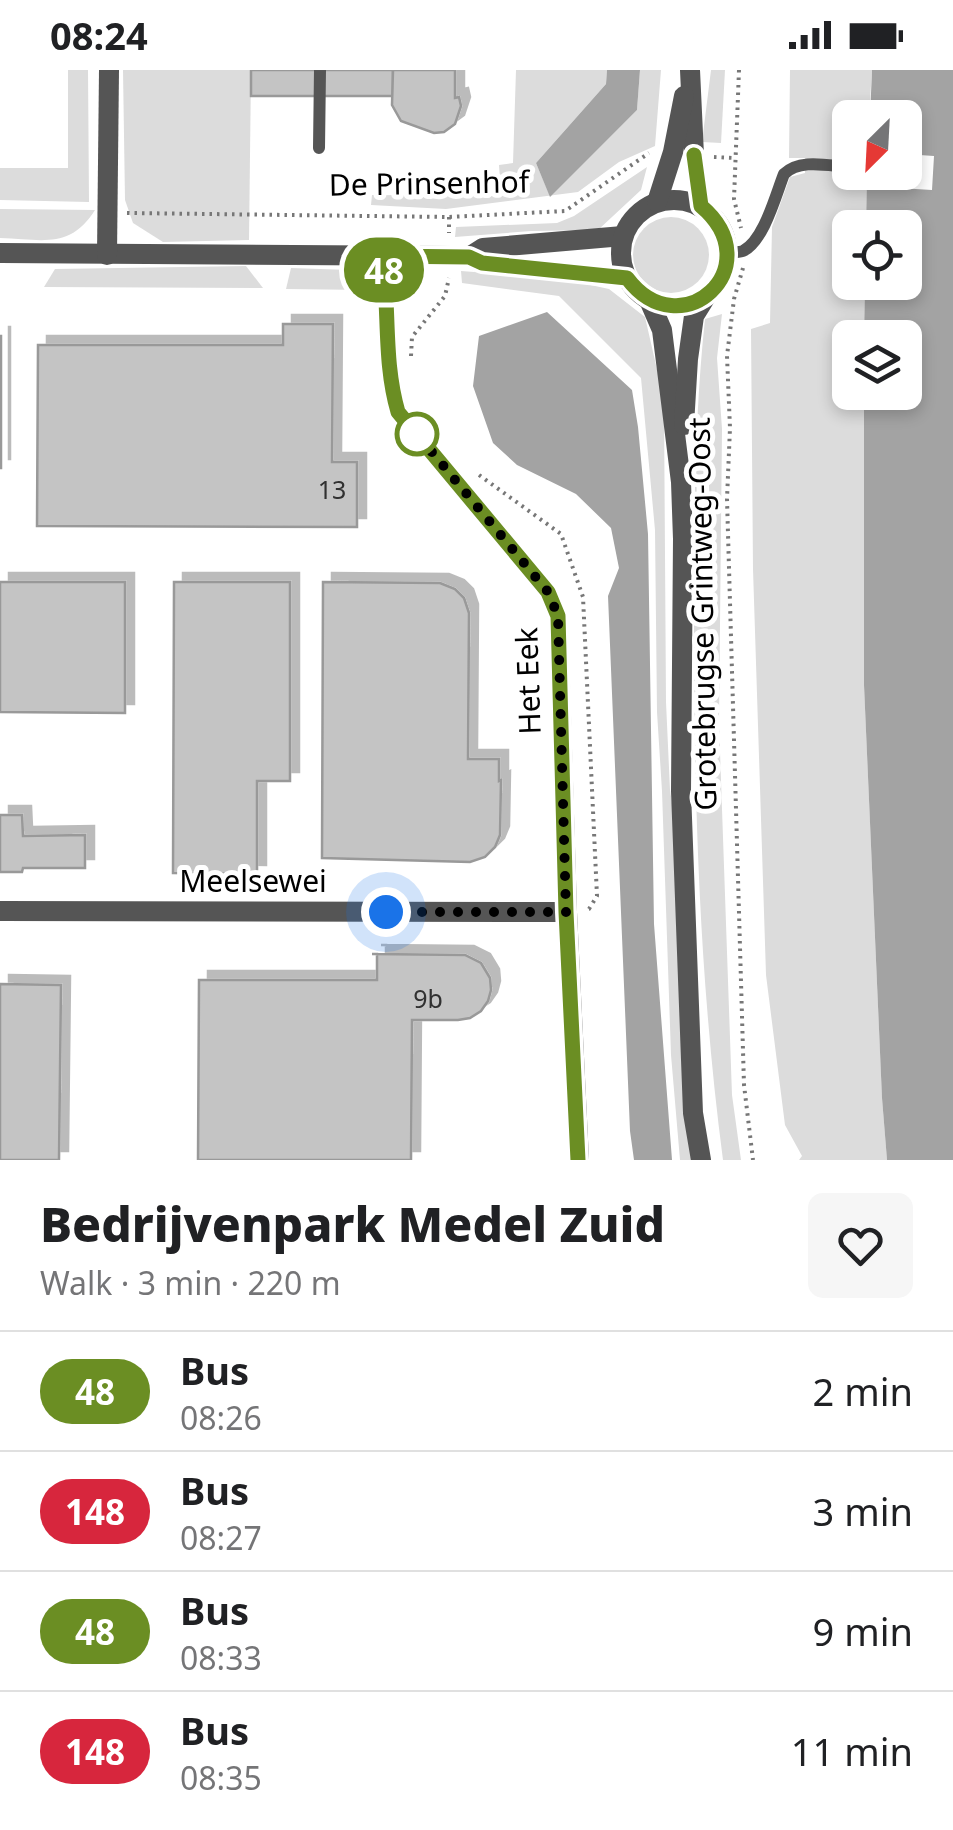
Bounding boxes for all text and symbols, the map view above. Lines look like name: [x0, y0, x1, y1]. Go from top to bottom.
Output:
text: 08:24: [50, 9, 148, 61]
north arrow: [832, 100, 922, 190]
map controls: [832, 100, 922, 410]
street label: De Prinsenhof: [328, 160, 531, 205]
button: locate: [832, 210, 922, 300]
line badge: 48: [339, 238, 429, 302]
text: 48: [364, 247, 404, 294]
button: layers: [832, 320, 922, 410]
unlabelled marker: [396, 413, 438, 455]
street label: Grotebrugse Grintweg-Oost: [678, 417, 725, 811]
house number: 13: [318, 472, 346, 506]
street label: Het Eek: [505, 627, 550, 735]
street label: Meelsewei: [179, 860, 327, 901]
your location: [361, 887, 411, 937]
house number: 9b: [413, 981, 443, 1015]
text: Bedrijvenpark Medel Zuid: [40, 1191, 665, 1256]
button: heart: [808, 1193, 913, 1298]
text: Walk · 3 min · 220 m: [40, 1261, 341, 1304]
text: Bus: [180, 1344, 249, 1396]
text: 2 min: [813, 1365, 913, 1417]
text: 48: [75, 1368, 115, 1415]
text: 08:26: [180, 1396, 262, 1439]
text: Bus: [180, 1464, 249, 1516]
text: 3 min: [813, 1485, 913, 1537]
text: 148: [65, 1488, 125, 1535]
text: 08:27: [180, 1516, 262, 1559]
text: Bus: [180, 1584, 249, 1636]
text: 9 min: [813, 1605, 913, 1657]
text: 48: [75, 1608, 115, 1655]
text: 08:33: [180, 1636, 262, 1679]
text: Bus: [180, 1704, 249, 1756]
text: 11 min: [791, 1725, 913, 1777]
text: 148: [65, 1728, 125, 1775]
text: 08:35: [180, 1756, 262, 1799]

